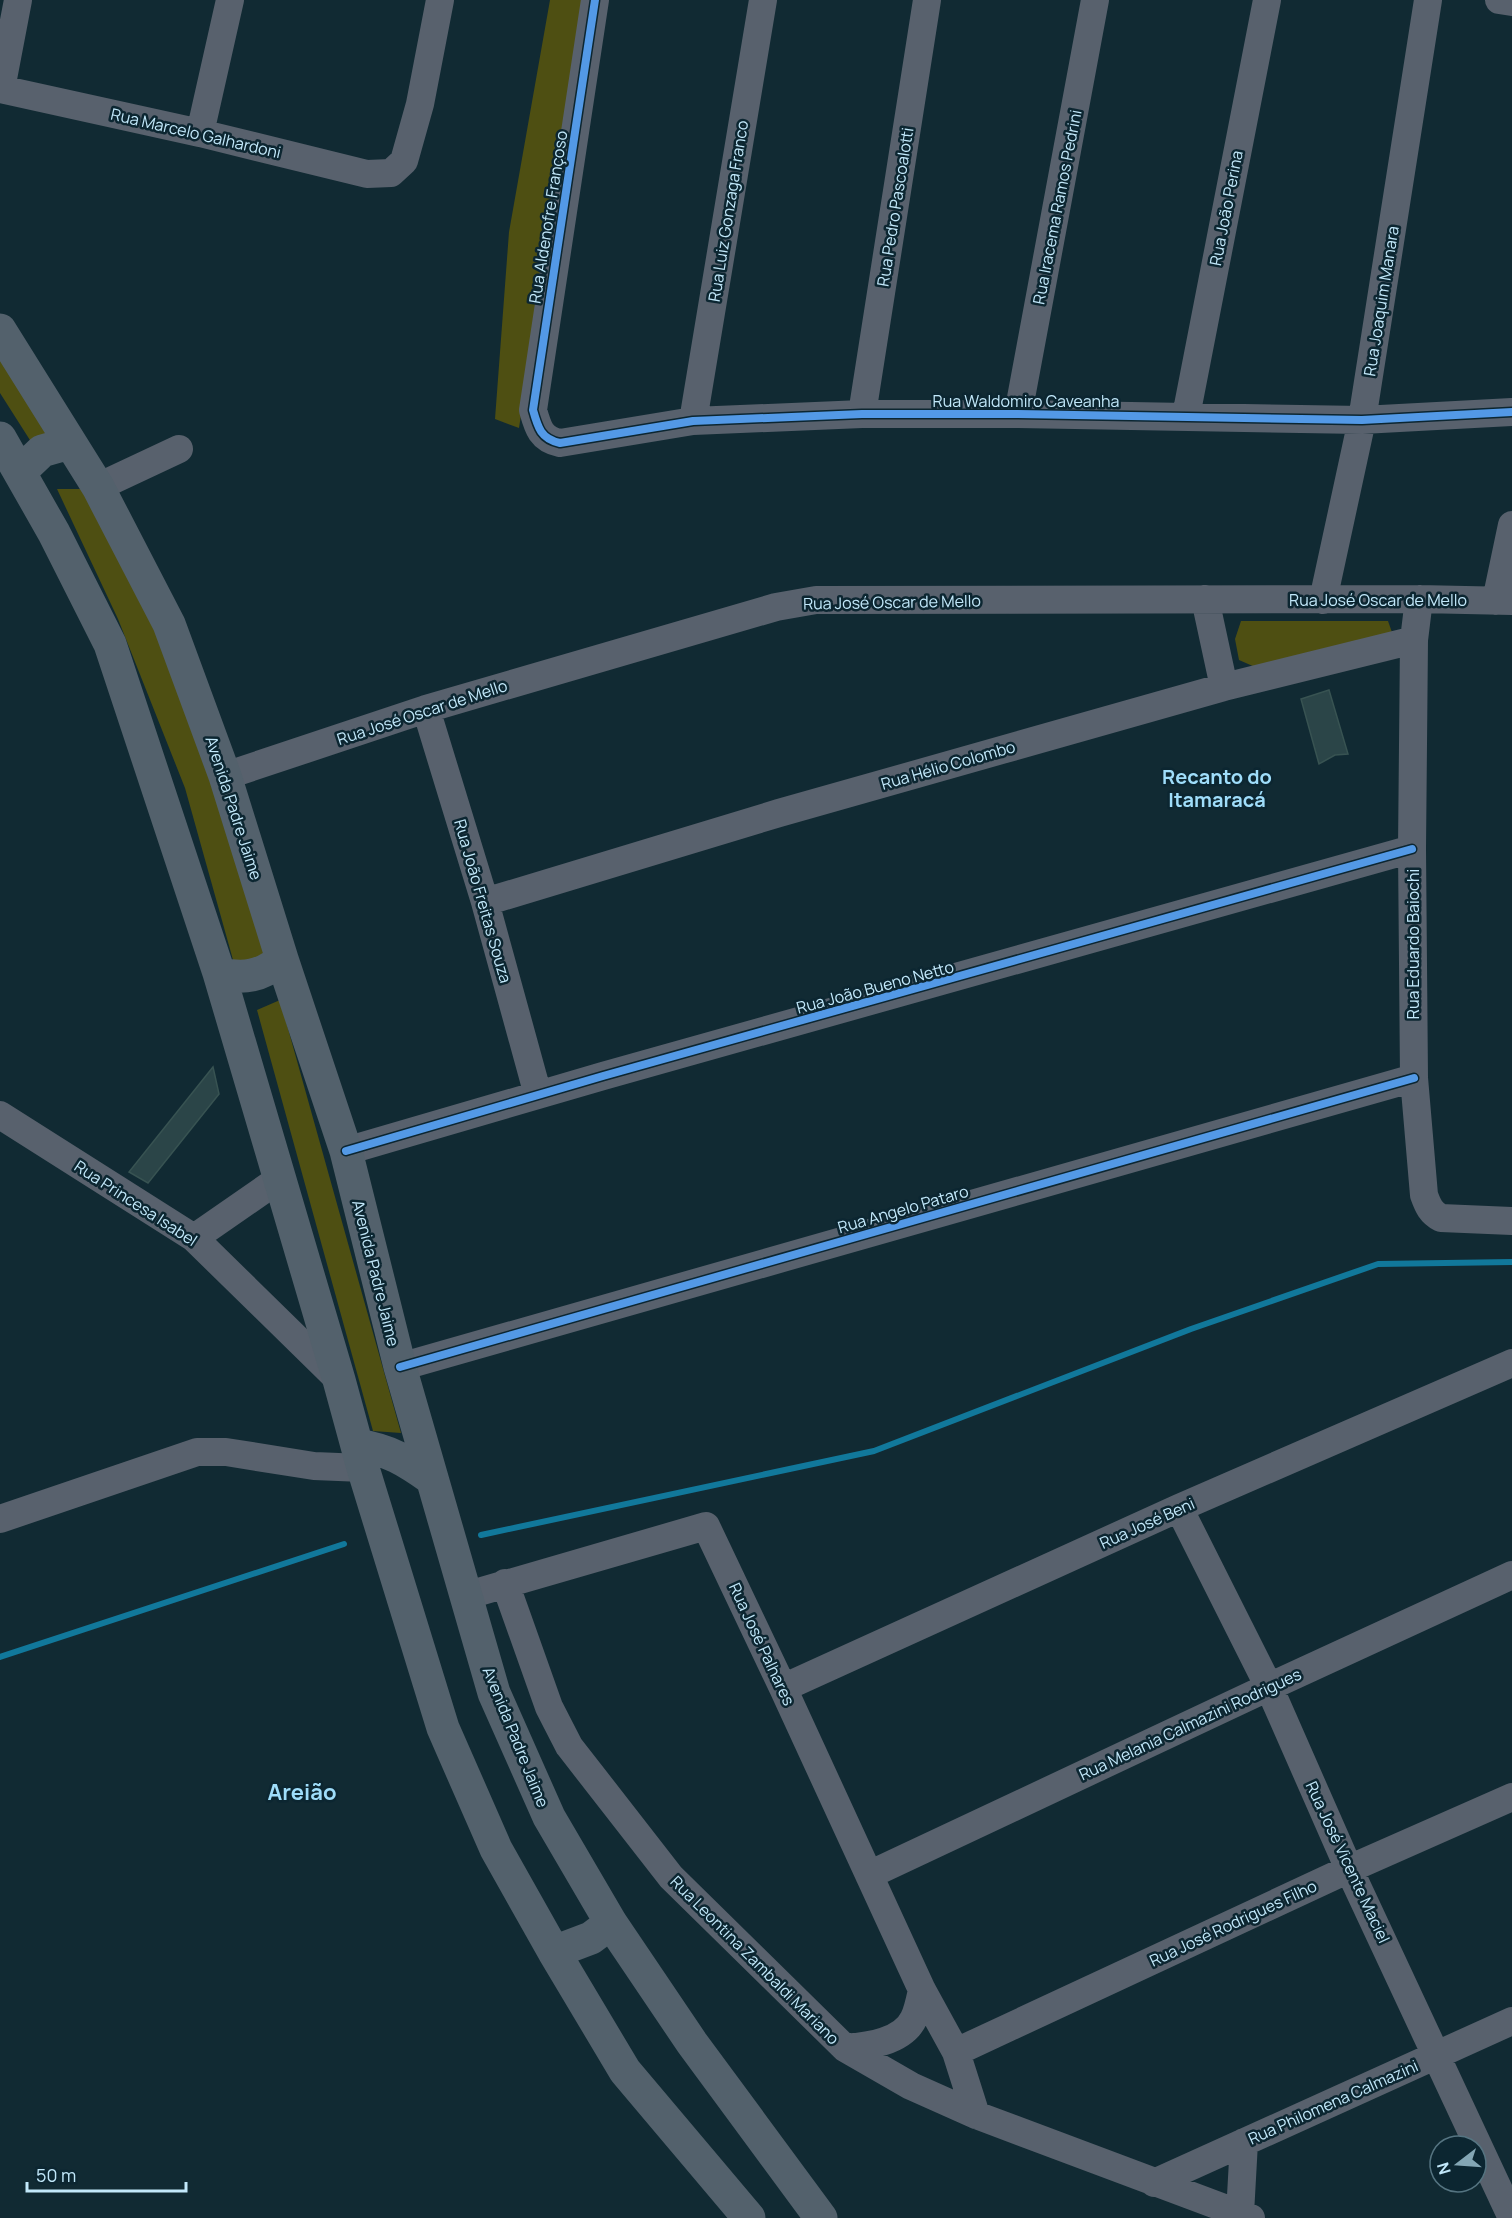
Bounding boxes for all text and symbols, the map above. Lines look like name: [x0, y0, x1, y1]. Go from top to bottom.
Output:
street label: Rua Marcelo Galhardoni: [109, 103, 283, 163]
street label: Rua Iracema Ramos Pedrini: [1027, 108, 1087, 306]
street label: Rua Luiz Gonzaga Franco: [703, 119, 753, 303]
street label: Rua Pedro Pascoalotti: [872, 126, 918, 288]
street label: Rua Aldenofre Françoso: [523, 129, 573, 305]
street label: Rua João Perina: [1204, 148, 1248, 268]
street label: Rua Joaquim Manara: [1358, 224, 1404, 378]
street label: Rua Waldomiro Caveanha: [933, 390, 1119, 412]
street label: Rua José Oscar de Mello: [803, 589, 981, 615]
street label: Rua José Oscar de Mello: [1289, 589, 1467, 611]
street label: Rua José Oscar de Mello: [334, 674, 510, 750]
street label: Avenida Padre Jaime: [200, 733, 268, 883]
street label: Rua Hélio Colombo: [878, 735, 1018, 795]
district label: Recanto do Itamaracá: [1162, 763, 1272, 813]
street label: Rua João Freitas Souza: [449, 817, 517, 985]
street label: Rua Eduardo Baiochi: [1402, 869, 1424, 1019]
street label: Rua João Bueno Netto: [794, 955, 956, 1019]
street label: Rua Princesa Isabel: [70, 1155, 202, 1251]
street label: Rua Angelo Pataro: [835, 1180, 971, 1238]
street label: Avenida Padre Jaime: [347, 1198, 405, 1348]
street label: Rua José Beni: [1096, 1492, 1198, 1554]
street label: Rua José Palhares: [724, 1579, 800, 1709]
street label: Avenida Padre Jaime: [478, 1663, 554, 1811]
street label: Rua Melania Calmazini Rodrigues: [1075, 1663, 1305, 1785]
district label: Areião: [268, 1777, 337, 1807]
street label: Rua José Vicente Maciel: [1301, 1778, 1395, 1946]
street label: Rua Leontina Zambaldi Mariano: [666, 1871, 844, 2049]
street label: Rua José Rodrigues Filho: [1146, 1874, 1320, 1972]
street label: Rua Philomena Calmazini: [1244, 2055, 1422, 2149]
north arrow: [1428, 2134, 1488, 2194]
scale bar: [27, 2155, 186, 2193]
text: N: [1431, 2160, 1456, 2177]
text: 50 m: [36, 2163, 76, 2187]

